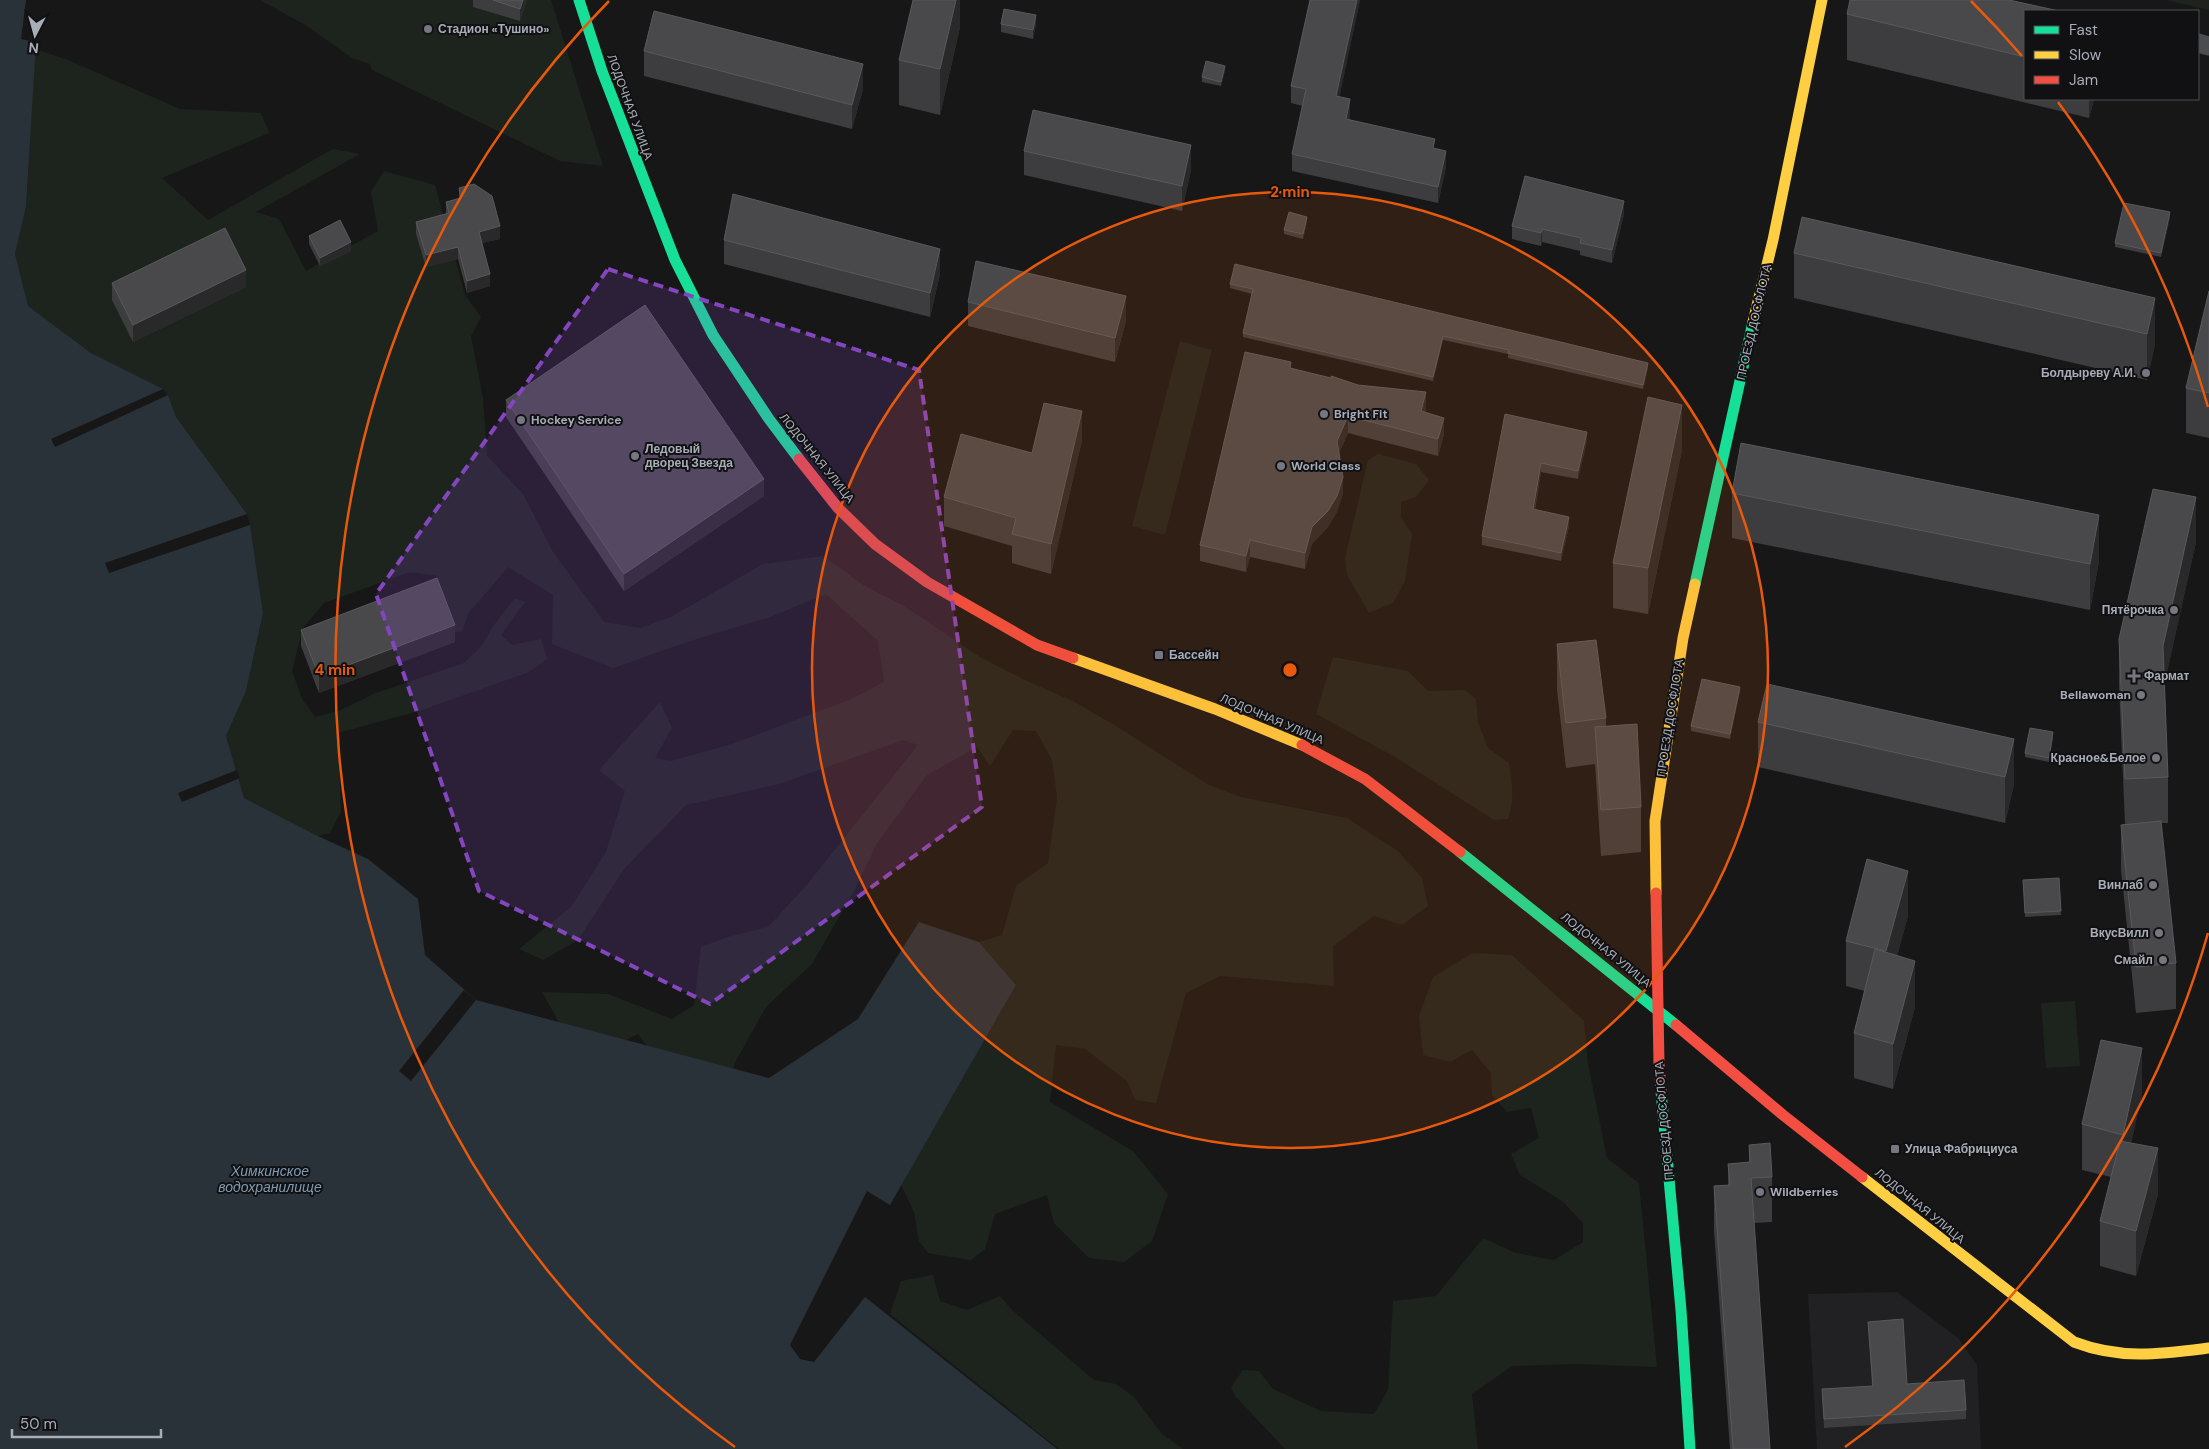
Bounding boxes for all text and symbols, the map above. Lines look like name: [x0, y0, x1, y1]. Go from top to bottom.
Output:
north arrow: [10, 10, 60, 60]
legend: [2024, 10, 2199, 100]
text: Fast: [2069, 20, 2098, 40]
place label: Стадион «Тушино»: [438, 21, 549, 37]
marker: Стадион «Тушино»: [422, 23, 434, 35]
text: N: [28, 38, 40, 57]
text: Slow: [2069, 45, 2102, 65]
street label: ЛОДОЧНАЯ УЛИЦА: [603, 52, 657, 162]
text: Jam: [2069, 70, 2098, 90]
text: 2 min: [1270, 182, 1310, 202]
street label: ПРОЕЗД ДОСФЛОТА: [1733, 262, 1775, 382]
place label: Болдыреву А.И.: [2041, 365, 2136, 381]
marker: Болдыреву А.И.: [2140, 367, 2152, 379]
place label: Bright Fit: [1334, 406, 1388, 422]
marker: Bright Fit: [1318, 408, 1330, 420]
street label: ЛОДОЧНАЯ УЛИЦА: [776, 410, 858, 506]
place label: Hockey Service: [531, 412, 622, 428]
marker: Hockey Service: [515, 414, 527, 426]
place label: Ледовый дворец Звезда: [645, 441, 733, 471]
marker: Ледовый дворец Звезда: [629, 450, 641, 462]
place label: World Class: [1291, 458, 1361, 474]
marker: World Class: [1275, 460, 1287, 472]
place label: Пятёрочка: [2102, 602, 2164, 618]
marker: Пятёрочка: [2168, 604, 2180, 616]
place label: Бассейн: [1169, 647, 1219, 663]
marker: Бассейн: [1153, 649, 1165, 661]
street label: ПРОЕЗД ДОСФЛОТА: [1653, 658, 1687, 778]
text: 4 min: [315, 660, 355, 680]
centre of rings: [1281, 661, 1299, 679]
place label: Фармат: [2144, 668, 2189, 684]
marker: Фармат: [2128, 670, 2140, 682]
place label: Bellawoman: [2060, 687, 2131, 703]
marker: Bellawoman: [2135, 689, 2147, 701]
street label: ЛОДОЧНАЯ УЛИЦА: [1218, 690, 1326, 748]
place label: Красное&Белое: [2051, 750, 2146, 766]
marker: Красное&Белое: [2150, 752, 2162, 764]
place label: Винлаб: [2098, 877, 2143, 893]
marker: Винлаб: [2147, 879, 2159, 891]
street label: ЛОДОЧНАЯ УЛИЦА: [1558, 909, 1654, 991]
place label: ВкусВилл: [2090, 925, 2149, 941]
marker: ВкусВилл: [2153, 927, 2165, 939]
place label: Смайл: [2114, 952, 2153, 968]
marker: Смайл: [2157, 954, 2169, 966]
street label: ПРОЕЗД ДОСФЛОТА: [1651, 1061, 1677, 1181]
place label: Улица Фабрициуса: [1905, 1141, 2018, 1157]
marker: Улица Фабрициуса: [1889, 1143, 1901, 1155]
water label: Химкинское водохранилище: [218, 1162, 322, 1196]
street label: ЛОДОЧНАЯ УЛИЦА: [1872, 1165, 1968, 1247]
place label: Wildberries: [1770, 1184, 1838, 1200]
marker: Wildberries: [1754, 1186, 1766, 1198]
scale bar: [12, 1406, 161, 1438]
text: 50 m: [20, 1414, 57, 1434]

